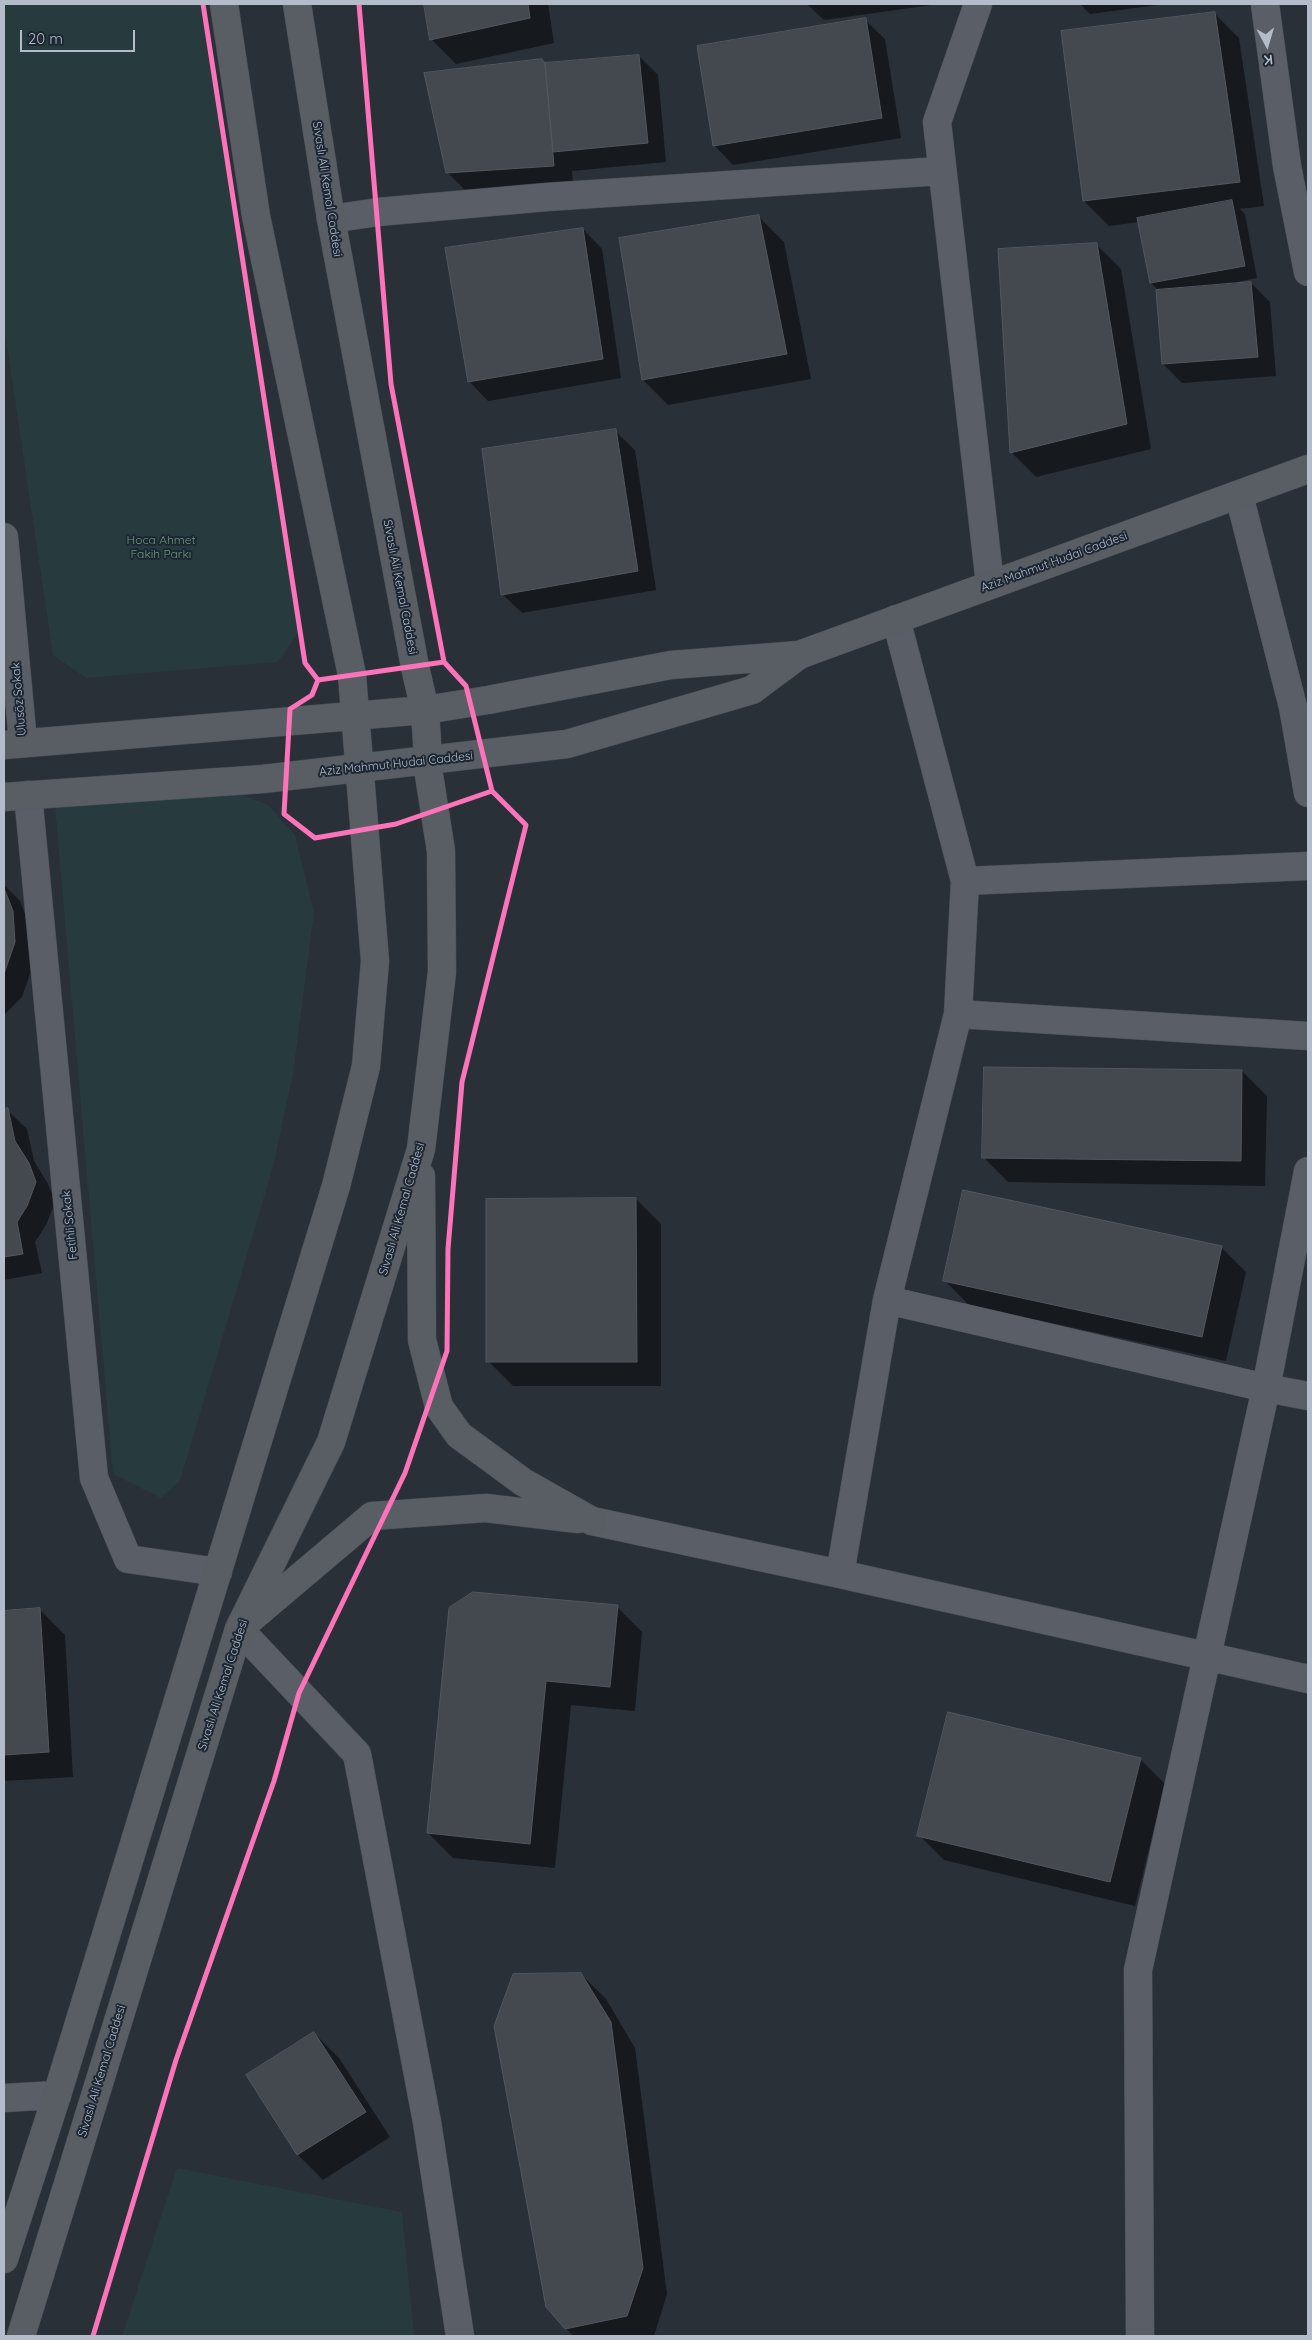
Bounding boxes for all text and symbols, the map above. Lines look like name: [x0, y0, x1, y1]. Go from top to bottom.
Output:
scale bar: [22, 20, 138, 52]
north arrow: [1242, 20, 1292, 70]
text: 20 m: [28, 29, 63, 48]
text: K: [1263, 50, 1274, 69]
street label: Sivaslı Ali Kemal Caddesi: [309, 120, 345, 258]
street label: Sivaslı Ali Kemal Caddesi: [380, 518, 420, 656]
street label: Aziz Mahmut Hudai Caddesi: [979, 529, 1129, 595]
park label: Hoca Ahmet Fakih Parkı: [126, 533, 196, 561]
street label: Ulusöz Sokak: [9, 662, 29, 736]
street label: Aziz Mahmut Hudai Caddesi: [318, 749, 474, 779]
street label: Sivaslı Ali Kemal Caddesi: [376, 1141, 428, 1277]
street label: Fetihli Sokak: [59, 1190, 81, 1260]
street label: Sivaslı Ali Kemal Caddesi: [195, 1618, 251, 1752]
street label: Sivaslı Ali Kemal Caddesi: [75, 2003, 129, 2139]

